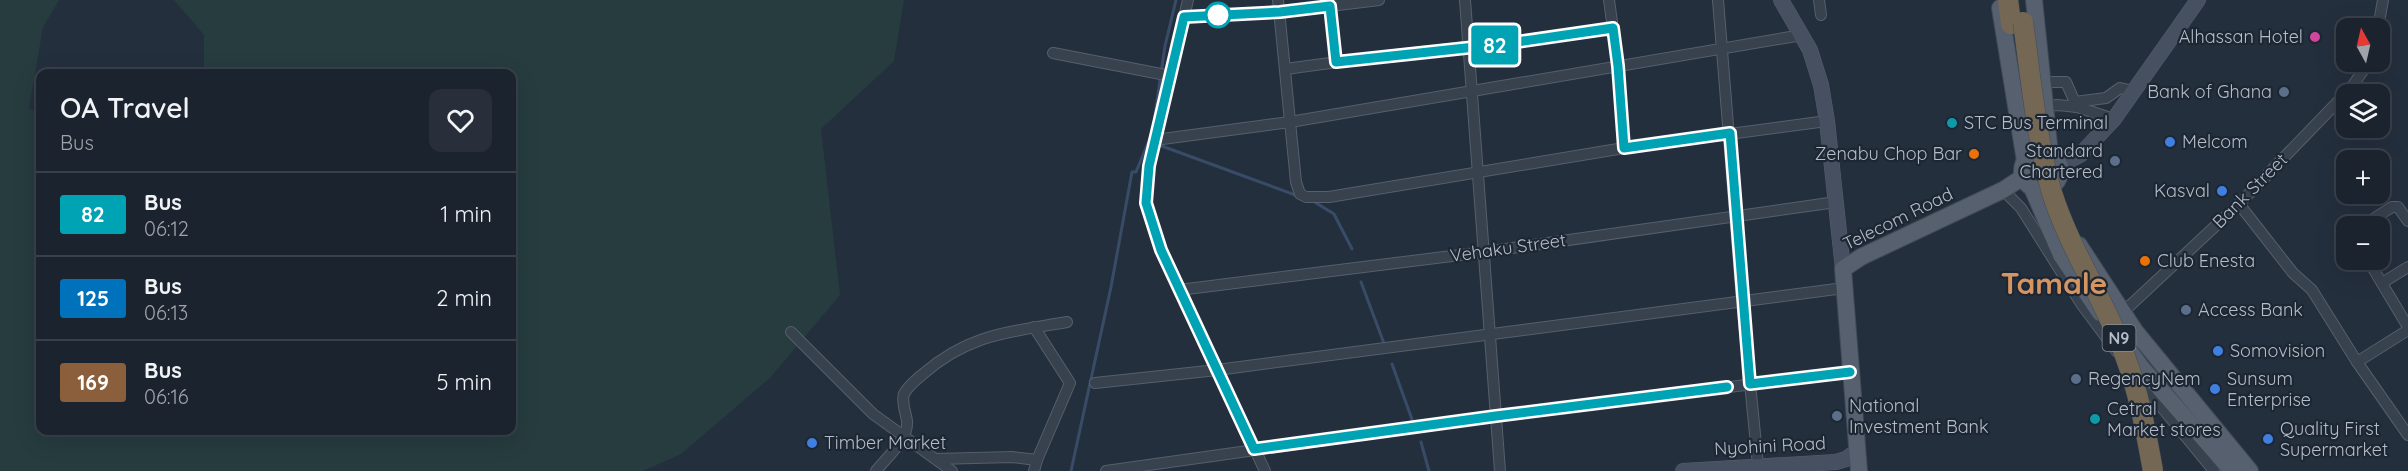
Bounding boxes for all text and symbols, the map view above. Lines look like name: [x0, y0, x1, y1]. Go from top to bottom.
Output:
unlabelled marker: [1205, 2, 1231, 28]
north arrow: [2336, 18, 2390, 72]
map controls: [2336, 18, 2390, 270]
place label: Alhassan Hotel: [2179, 25, 2303, 48]
line badge: 82: [1468, 26, 1522, 64]
marker: Alhassan Hotel: [2308, 30, 2322, 44]
text: 82: [1483, 32, 1507, 58]
place label: Bank of Ghana: [2147, 80, 2272, 103]
button: layers: [2336, 84, 2390, 138]
marker: Bank of Ghana: [2277, 85, 2291, 99]
button: heart: [429, 89, 492, 152]
text: OA Travel: [60, 90, 190, 125]
place label: STC Bus Terminal: [1964, 111, 2108, 134]
marker: STC Bus Terminal: [1945, 116, 1959, 130]
text: Bus: [60, 130, 94, 155]
place label: Melcom: [2182, 130, 2248, 153]
marker: Melcom: [2163, 135, 2177, 149]
place label: Standard Chartered: [2019, 139, 2103, 183]
place label: Zenabu Chop Bar: [1815, 142, 1962, 165]
marker: Zenabu Chop Bar: [1967, 147, 1981, 161]
street label: Bank Street: [2207, 148, 2292, 233]
button: +: [2336, 150, 2390, 204]
marker: Standard Chartered: [2108, 154, 2122, 168]
place label: Kasval: [2154, 179, 2210, 202]
street label: Telecom Road: [1839, 182, 1956, 255]
marker: Kasval: [2215, 184, 2229, 198]
text: Bus: [144, 188, 182, 216]
text: 1 min: [440, 200, 492, 228]
text: 82: [81, 201, 105, 227]
text: 06:12: [144, 216, 189, 241]
button: −: [2336, 216, 2390, 270]
street label: Vehaku Street: [1449, 228, 1567, 267]
place label: Club Enesta: [2157, 249, 2255, 272]
marker: Club Enesta: [2138, 254, 2152, 268]
district label: Tamale: [2001, 264, 2107, 302]
text: Bus: [144, 272, 182, 300]
text: 2 min: [436, 284, 492, 312]
text: 125: [77, 285, 109, 311]
place label: Access Bank: [2198, 298, 2303, 321]
text: 06:13: [144, 300, 188, 325]
marker: Access Bank: [2179, 303, 2193, 317]
road number: N9: [2102, 325, 2136, 351]
place label: Somovision: [2230, 339, 2325, 362]
marker: Somovision: [2211, 344, 2225, 358]
text: Bus: [144, 356, 182, 384]
place label: RegencyNem: [2088, 367, 2201, 390]
place label: Sunsum Enterprise: [2227, 367, 2311, 411]
text: 5 min: [437, 368, 492, 396]
text: 169: [77, 369, 109, 395]
marker: RegencyNem: [2069, 372, 2083, 386]
marker: Sunsum Enterprise: [2208, 382, 2222, 396]
text: 06:16: [144, 384, 189, 409]
place label: National Investment Bank: [1849, 394, 1989, 438]
place label: Cetral Market stores: [2107, 397, 2221, 441]
marker: National Investment Bank: [1830, 409, 1844, 423]
marker: Cetral Market stores: [2088, 412, 2102, 426]
place label: Quality First Supermarket: [2280, 417, 2388, 461]
place label: Timber Market: [824, 431, 946, 454]
street label: Nyohini Road: [1713, 431, 1827, 460]
marker: Quality First Supermarket: [2261, 432, 2275, 446]
marker: Timber Market: [805, 436, 819, 450]

